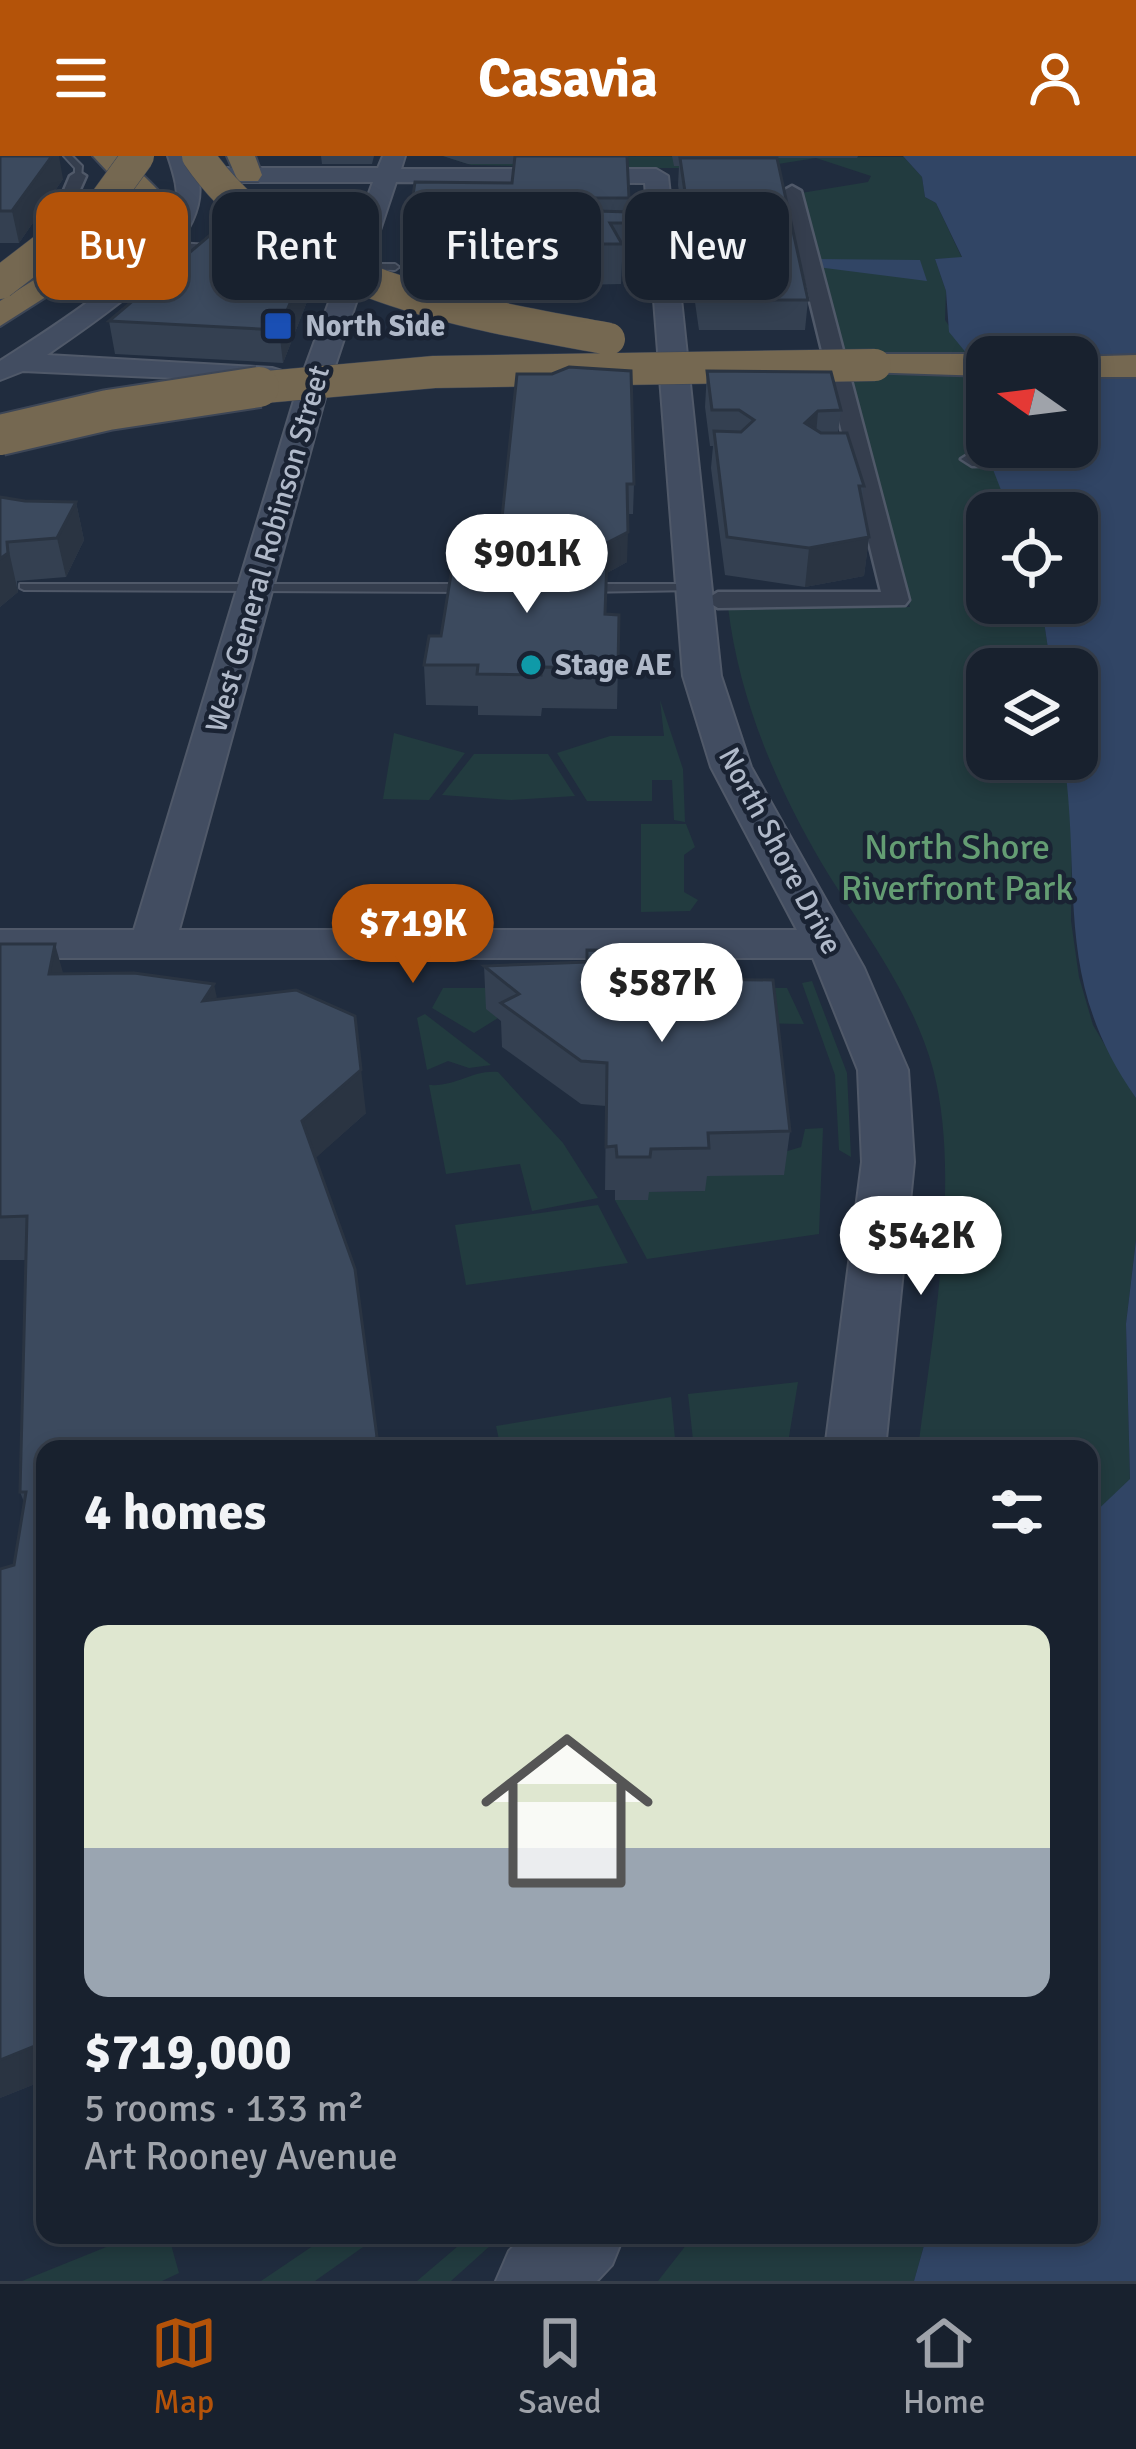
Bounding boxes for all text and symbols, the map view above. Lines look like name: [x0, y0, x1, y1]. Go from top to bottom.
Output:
icon: menu: [48, 45, 114, 111]
text: Casavia: [478, 45, 658, 112]
icon: person: [1022, 45, 1088, 111]
chip: Buy: [36, 192, 188, 300]
chip: Rent: [212, 192, 379, 300]
chip: Filters: [403, 192, 601, 300]
chip: New: [625, 192, 789, 300]
place label: North Side: [305, 308, 445, 345]
marker: North Side: [262, 310, 294, 342]
north arrow: [966, 336, 1098, 468]
map controls: [966, 336, 1098, 780]
street label: West General Robinson Street: [198, 361, 338, 737]
button: locate: [966, 492, 1098, 624]
pin: $901K: [443, 514, 611, 616]
text: $901K: [473, 529, 581, 577]
place label: Stage AE: [555, 647, 672, 684]
button: layers: [966, 648, 1098, 780]
marker: Stage AE: [518, 652, 544, 678]
street label: North Shore Drive: [710, 741, 850, 961]
park label: North Shore Riverfront Park: [841, 825, 1073, 911]
pin: $719K: [329, 884, 497, 986]
text: $719K: [359, 899, 467, 947]
pin: $587K: [578, 943, 746, 1045]
text: $587K: [608, 958, 716, 1006]
pin: $542K: [837, 1196, 1005, 1298]
text: $542K: [867, 1211, 975, 1259]
icon: filters: [984, 1479, 1050, 1545]
text: 4 homes: [84, 1481, 266, 1544]
icon: home: [459, 1703, 675, 1919]
text: $719,000: [84, 2021, 292, 2084]
text: 5 rooms · 133 m²: [84, 2084, 364, 2132]
text: Art Rooney Avenue: [84, 2132, 398, 2180]
tab: Map: [151, 2310, 217, 2423]
tab: Saved: [518, 2310, 601, 2423]
tab: Home: [903, 2310, 985, 2423]

